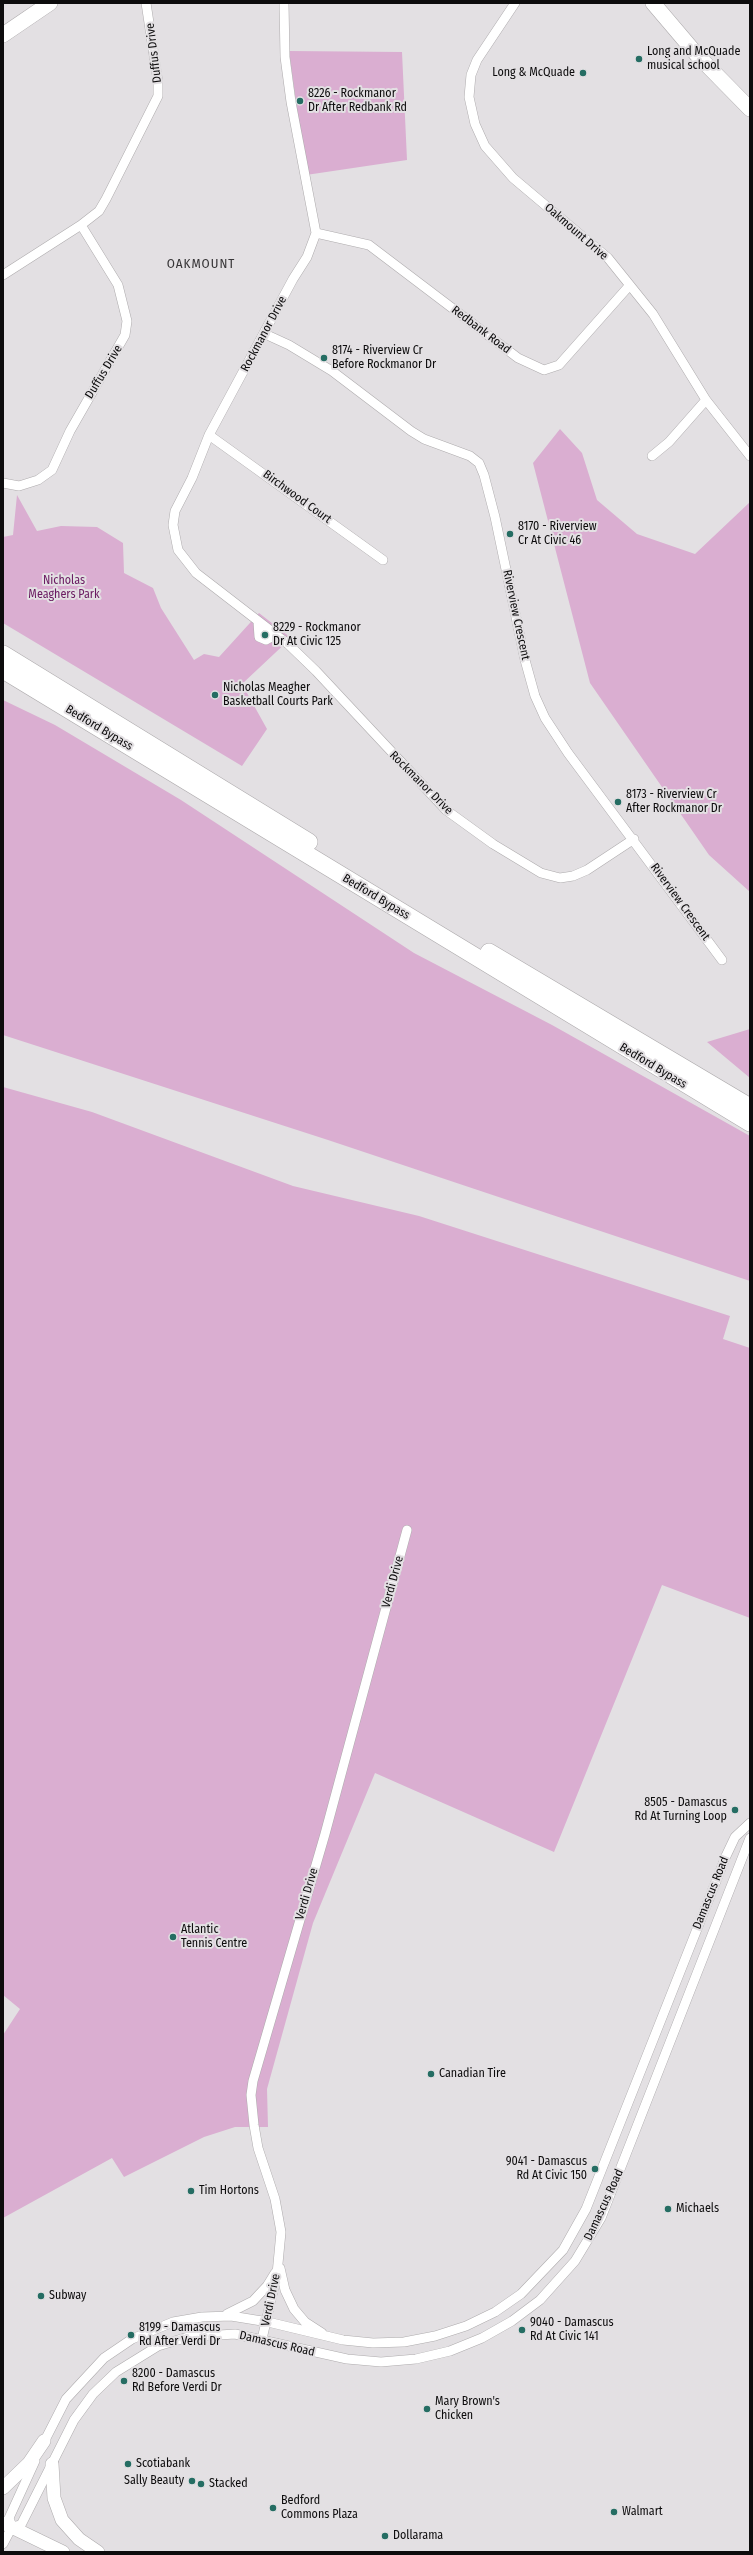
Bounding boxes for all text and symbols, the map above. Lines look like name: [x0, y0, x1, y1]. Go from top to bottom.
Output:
street label: Duffus Drive: [143, 22, 165, 84]
place label: Long and McQuade musical school: [647, 45, 740, 73]
marker: Long and McQuade musical school: [634, 54, 644, 64]
place label: Long & McQuade: [492, 66, 575, 80]
marker: Long & McQuade: [578, 68, 588, 78]
place label: 8226 - Rockmanor Dr After Redbank Rd: [308, 87, 407, 115]
marker: 8226 - Rockmanor Dr After Redbank Rd: [295, 96, 305, 106]
street label: Oakmount Drive: [541, 201, 611, 263]
district label: OAKMOUNT: [167, 256, 235, 272]
street label: Rockmanor Drive: [238, 294, 290, 374]
street label: Redbank Road: [449, 303, 513, 357]
street label: Duffus Drive: [82, 342, 126, 402]
place label: 8174 - Riverview Cr Before Rockmanor Dr: [332, 344, 436, 372]
marker: 8174 - Riverview Cr Before Rockmanor Dr: [319, 353, 329, 363]
street label: Birchwood Court: [260, 467, 334, 527]
place label: 8170 - Riverview Cr At Civic 46: [518, 520, 597, 548]
marker: 8170 - Riverview Cr At Civic 46: [505, 529, 515, 539]
street label: Riverview Crescent: [499, 569, 533, 661]
park label: Nicholas Meaghers Park: [28, 574, 100, 602]
place label: 8229 - Rockmanor Dr At Civic 125: [273, 621, 361, 649]
marker: 8229 - Rockmanor Dr At Civic 125: [260, 630, 270, 640]
place label: Nicholas Meagher Basketball Courts Park: [223, 681, 333, 709]
marker: Nicholas Meagher Basketball Courts Park: [210, 690, 220, 700]
street label: Bedford Bypass: [63, 702, 135, 754]
street label: Rockmanor Drive: [386, 748, 456, 818]
place label: 8173 - Riverview Cr After Rockmanor Dr: [626, 788, 722, 816]
marker: 8173 - Riverview Cr After Rockmanor Dr: [613, 797, 623, 807]
street label: Riverview Crescent: [647, 861, 713, 943]
street label: Bedford Bypass: [340, 871, 412, 923]
street label: Bedford Bypass: [617, 1040, 689, 1092]
street label: Verdi Drive: [379, 1554, 407, 1610]
place label: 8505 - Damascus Rd At Turning Loop: [635, 1796, 727, 1824]
marker: 8505 - Damascus Rd At Turning Loop: [730, 1805, 740, 1815]
street label: Damascus Road: [690, 1855, 732, 1931]
street label: Verdi Drive: [293, 1866, 321, 1922]
place label: Atlantic Tennis Centre: [181, 1923, 247, 1951]
marker: Atlantic Tennis Centre: [168, 1932, 178, 1942]
place label: Canadian Tire: [439, 2067, 506, 2081]
marker: Canadian Tire: [426, 2069, 436, 2079]
place label: 9041 - Damascus Rd At Civic 150: [506, 2155, 587, 2183]
marker: 9041 - Damascus Rd At Civic 150: [590, 2164, 600, 2174]
street label: Damascus Road: [581, 2167, 627, 2243]
place label: Tim Hortons: [199, 2184, 259, 2198]
marker: Tim Hortons: [186, 2186, 196, 2196]
place label: Michaels: [676, 2202, 719, 2216]
marker: Michaels: [663, 2204, 673, 2214]
street label: Verdi Drive: [258, 2272, 284, 2328]
place label: Subway: [49, 2289, 86, 2303]
marker: Subway: [36, 2291, 46, 2301]
place label: 9040 - Damascus Rd At Civic 141: [530, 2316, 614, 2344]
place label: 8199 - Damascus Rd After Verdi Dr: [139, 2321, 220, 2349]
marker: 9040 - Damascus Rd At Civic 141: [517, 2325, 527, 2335]
street label: Damascus Road: [238, 2328, 316, 2360]
marker: 8199 - Damascus Rd After Verdi Dr: [126, 2330, 136, 2340]
place label: 8200 - Damascus Rd Before Verdi Dr: [132, 2367, 222, 2395]
marker: 8200 - Damascus Rd Before Verdi Dr: [119, 2376, 129, 2386]
place label: Mary Brown's Chicken: [435, 2395, 500, 2423]
marker: Mary Brown's Chicken: [422, 2404, 432, 2414]
place label: Scotiabank: [136, 2457, 190, 2471]
marker: Scotiabank: [123, 2459, 133, 2469]
place label: Sally Beauty: [124, 2474, 184, 2488]
marker: Sally Beauty: [187, 2476, 197, 2486]
place label: Stacked: [209, 2477, 248, 2491]
marker: Stacked: [196, 2479, 206, 2489]
place label: Bedford Commons Plaza: [281, 2494, 358, 2522]
marker: Bedford Commons Plaza: [268, 2503, 278, 2513]
place label: Walmart: [622, 2505, 663, 2519]
marker: Walmart: [609, 2507, 619, 2517]
place label: Dollarama: [393, 2529, 443, 2543]
marker: Dollarama: [380, 2531, 390, 2541]

